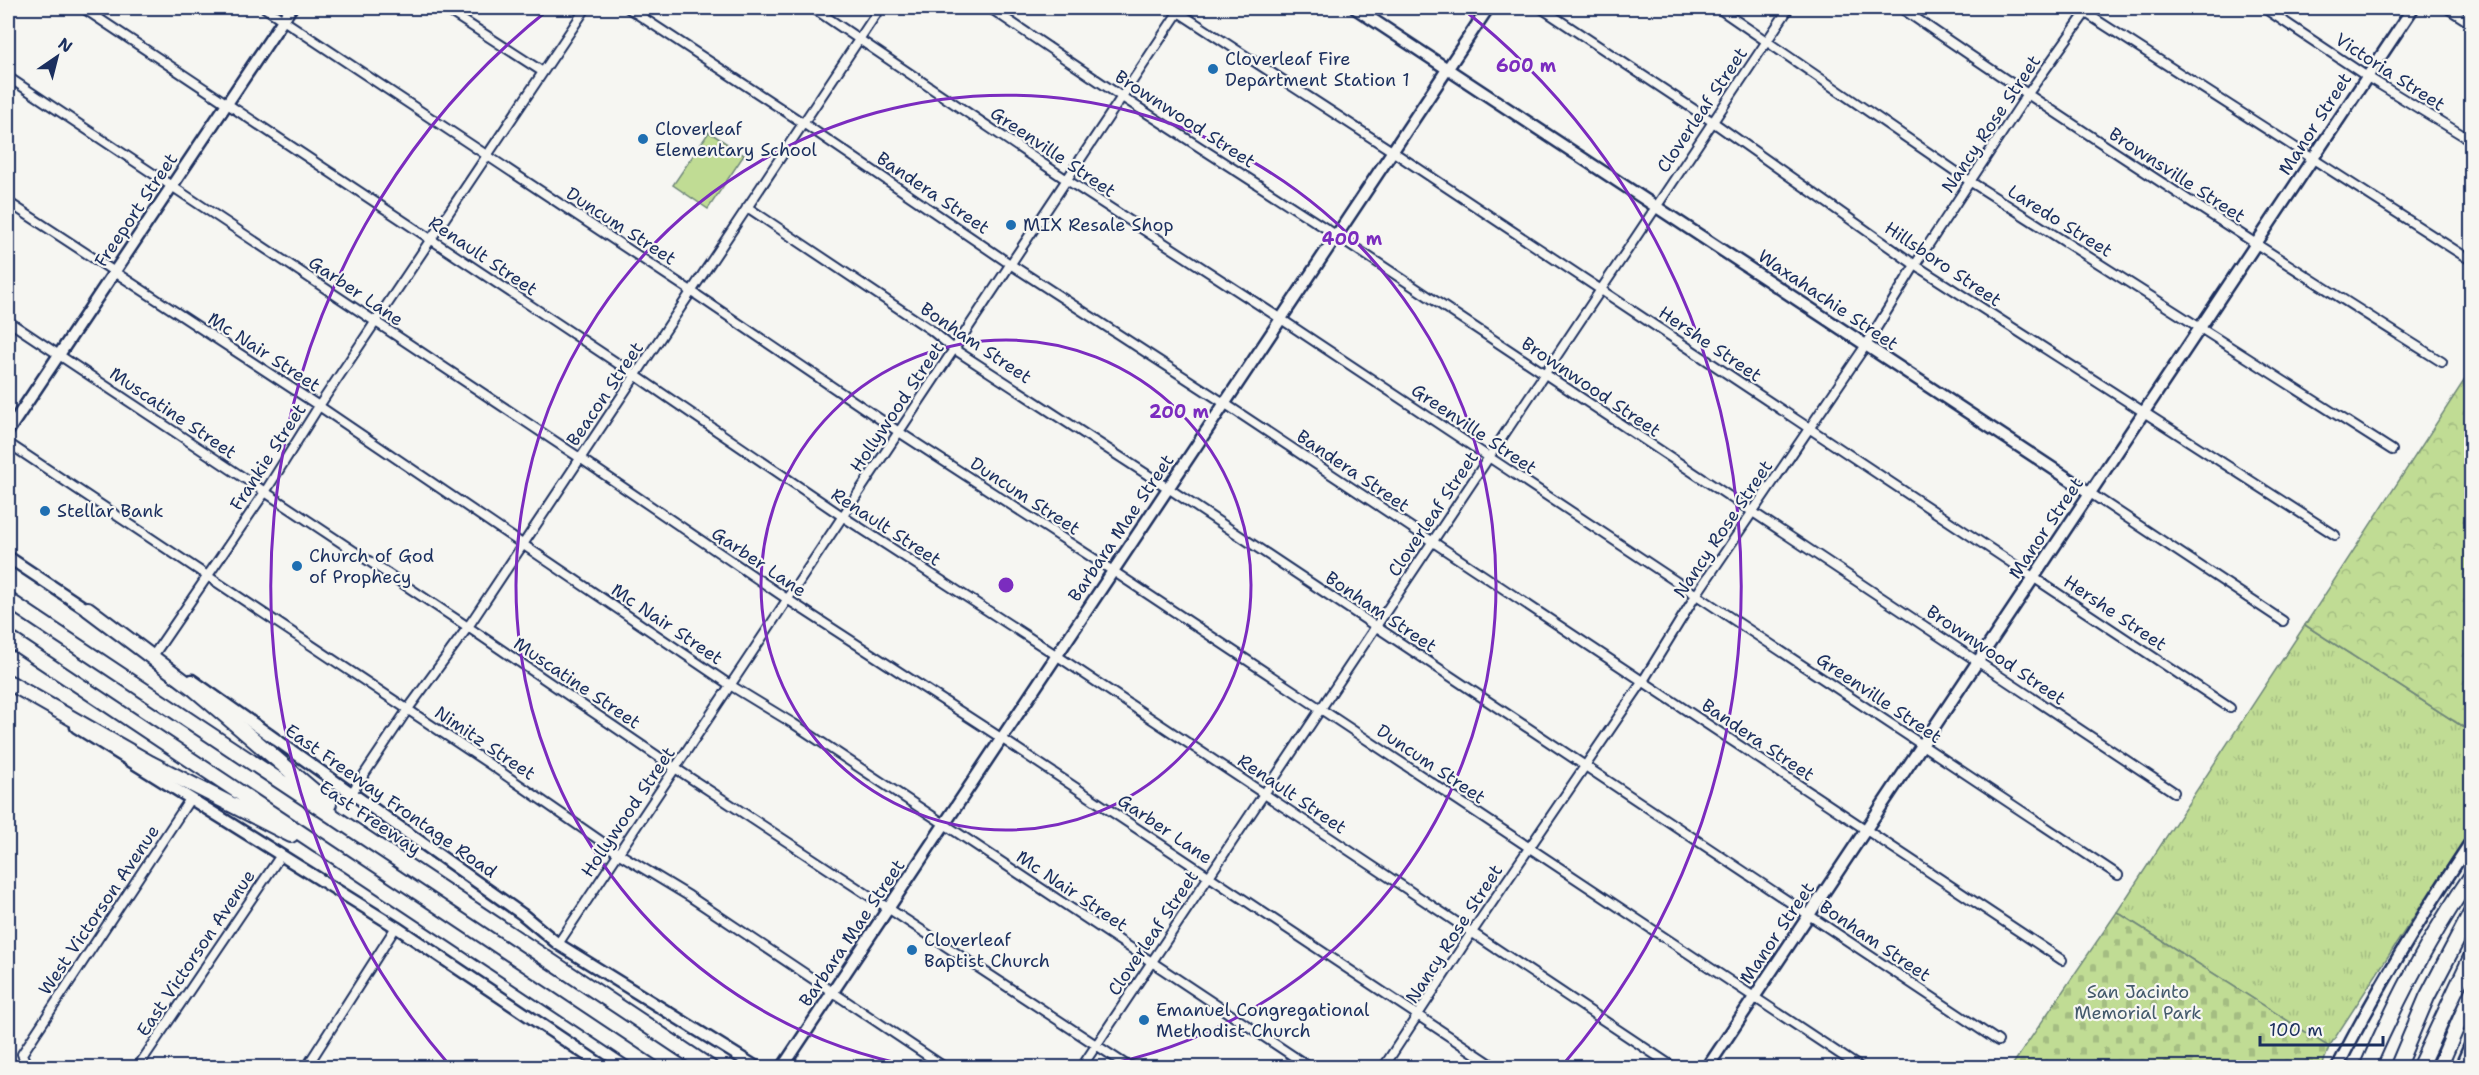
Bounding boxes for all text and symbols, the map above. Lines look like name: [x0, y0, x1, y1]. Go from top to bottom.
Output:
north arrow: [27, 27, 87, 87]
street label: Victoria Street: [2330, 27, 2450, 117]
text: N: [54, 33, 77, 57]
street label: Cloverleaf Street: [1651, 43, 1753, 177]
place label: Cloverleaf Fire Department Station 1: [1225, 47, 1410, 92]
street label: Nancy Rose Street: [1936, 50, 2046, 198]
text: 600 m: [1496, 54, 1557, 78]
marker: Cloverleaf Fire Department Station 1: [1206, 62, 1220, 76]
street label: Brownwood Street: [1110, 65, 1260, 174]
street label: Manor Street: [2273, 68, 2357, 180]
street label: Greenville Street: [986, 101, 1120, 203]
place label: Cloverleaf Elementary School: [655, 117, 818, 162]
street label: Brownsville Street: [2104, 122, 2250, 228]
marker: Cloverleaf Elementary School: [636, 132, 650, 146]
street label: Bandera Street: [872, 146, 994, 240]
street label: Freeport Street: [89, 148, 183, 272]
street label: Laredo Street: [2003, 179, 2117, 263]
street label: Duncum Street: [561, 181, 681, 271]
street label: Renault Street: [424, 211, 542, 301]
place label: MIX Resale Shop: [1023, 213, 1174, 237]
street label: Hillsboro Street: [1880, 216, 2006, 312]
marker: MIX Resale Shop: [1004, 218, 1018, 232]
text: 400 m: [1322, 227, 1383, 251]
street label: Waxahachie Street: [1753, 244, 1903, 356]
street label: Garber Lane: [304, 250, 408, 332]
street label: Bonham Street: [916, 297, 1036, 389]
street label: Hershe Street: [1654, 301, 1766, 387]
street label: Mc Nair Street: [203, 307, 325, 397]
street label: Brownwood Street: [1517, 331, 1665, 443]
street label: Beacon Street: [561, 337, 649, 451]
street label: Hollywood Street: [844, 337, 950, 477]
street label: Muscatine Street: [105, 362, 241, 464]
street label: Greenville Street: [1407, 378, 1541, 480]
street label: Frankie Street: [225, 399, 312, 515]
text: 200 m: [1149, 400, 1210, 424]
street label: Bandera Street: [1292, 424, 1414, 518]
street label: Cloverleaf Street: [1382, 447, 1484, 581]
street label: Barbara Mae Street: [1063, 449, 1179, 606]
street label: Duncum Street: [965, 451, 1085, 541]
street label: Nancy Rose Street: [1668, 455, 1778, 603]
street label: Manor Street: [2003, 472, 2089, 583]
street label: Renault Street: [826, 482, 946, 572]
place label: Stellar Bank: [57, 499, 164, 523]
marker: Stellar Bank: [38, 504, 52, 518]
street label: Garber Lane: [707, 521, 811, 603]
place label: Church of God of Prophecy: [309, 544, 434, 589]
marker: Church of God of Prophecy: [290, 559, 304, 573]
street label: Bonham Street: [1321, 566, 1441, 658]
street label: Hershe Street: [2059, 570, 2171, 656]
centre of rings: [996, 575, 1016, 595]
street label: Mc Nair Street: [607, 578, 727, 670]
street label: Brownwood Street: [1922, 599, 2070, 711]
street label: Muscatine Street: [509, 632, 645, 734]
street label: Greenville Street: [1812, 647, 1946, 749]
street label: Bandera Street: [1697, 693, 1819, 787]
street label: Nimitz Street: [430, 700, 540, 786]
street label: East Freeway Frontage Road: [281, 719, 501, 883]
street label: Duncum Street: [1372, 719, 1490, 809]
street label: Hollywood Street: [575, 742, 681, 882]
street label: Renault Street: [1233, 749, 1351, 839]
street label: East Freeway: [315, 776, 425, 860]
street label: Garber Lane: [1113, 788, 1217, 870]
street label: West Victorson Avenue: [33, 820, 165, 1000]
street label: Mc Nair Street: [1012, 845, 1132, 937]
street label: Barbara Mae Street: [794, 854, 910, 1011]
street label: Nancy Rose Street: [1400, 860, 1508, 1008]
street label: East Victorson Avenue: [131, 865, 261, 1041]
street label: Cloverleaf Street: [1102, 866, 1204, 1000]
street label: Manor Street: [1734, 877, 1820, 988]
street label: Bonham Street: [1815, 895, 1935, 987]
place label: Cloverleaf Baptist Church: [924, 928, 1050, 973]
marker: Cloverleaf Baptist Church: [905, 943, 919, 957]
park label: San Jacinto Memorial Park: [2074, 980, 2202, 1025]
place label: Emanuel Congregational Methodist Church: [1156, 998, 1370, 1043]
scale bar: [2260, 1009, 2383, 1047]
marker: Emanuel Congregational Methodist Church: [1137, 1013, 1151, 1027]
text: 100 m: [2269, 1018, 2323, 1042]

